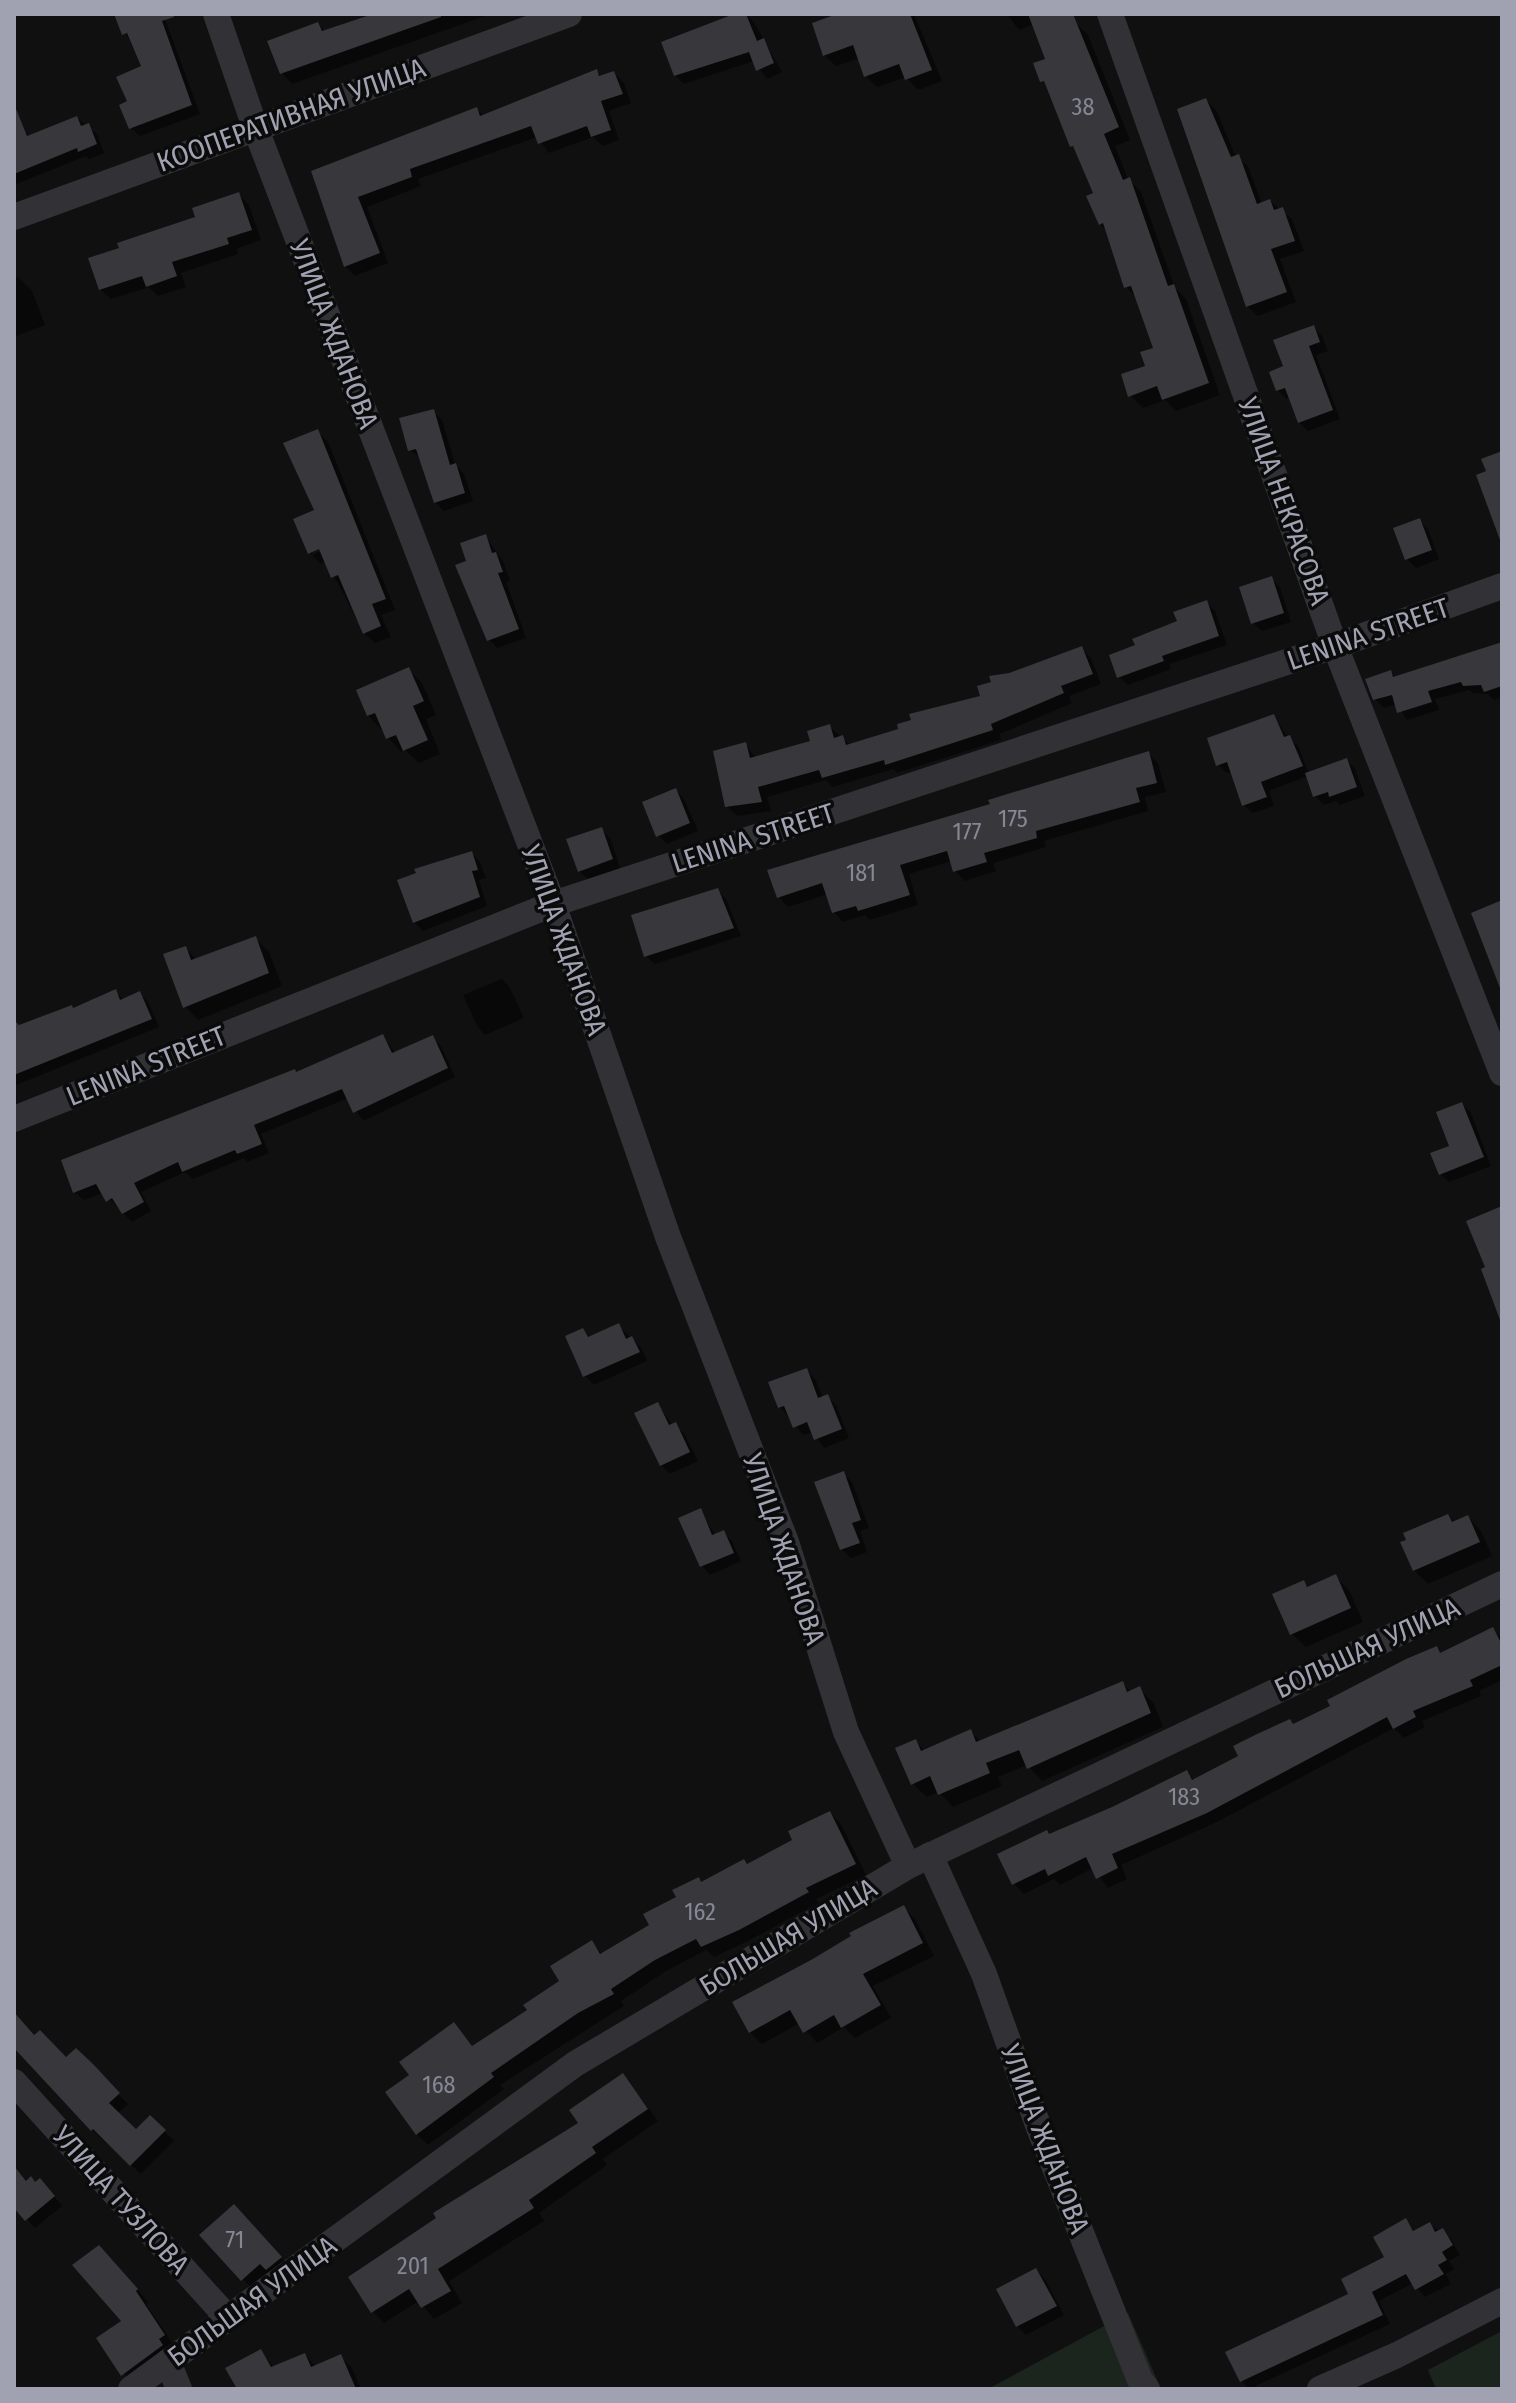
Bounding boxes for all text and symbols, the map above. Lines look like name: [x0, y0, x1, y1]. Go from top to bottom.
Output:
street label: КООПЕРАТИВНАЯ УЛИЦА: [152, 51, 430, 179]
house number: 38: [1072, 93, 1094, 121]
street label: УЛИЦА ЖДАНОВА: [282, 234, 385, 434]
street label: УЛИЦА НЕКРАСОВА: [1231, 392, 1337, 609]
street label: LENINA STREET: [1283, 591, 1453, 677]
street label: LENINA STREET: [668, 796, 838, 880]
house number: 175: [998, 805, 1028, 833]
house number: 177: [953, 818, 982, 846]
street label: УЛИЦА ЖДАНОВА: [514, 839, 614, 1040]
house number: 181: [846, 859, 876, 887]
street label: LENINA STREET: [62, 1019, 231, 1113]
street label: УЛИЦА ЖДАНОВА: [735, 1448, 832, 1649]
street label: БОЛЬШАЯ УЛИЦА: [1269, 1591, 1465, 1705]
house number: 183: [1168, 1783, 1200, 1811]
street label: БОЛЬШАЯ УЛИЦА: [694, 1871, 883, 2003]
house number: 162: [684, 1898, 716, 1926]
street label: УЛИЦА ЖДАНОВА: [993, 2039, 1096, 2239]
house number: 168: [422, 2071, 456, 2099]
street label: УЛИЦА ТУЗЛОВА: [45, 2118, 196, 2281]
house number: 71: [226, 2226, 244, 2254]
street label: БОЛЬШАЯ УЛИЦА: [161, 2229, 343, 2373]
house number: 201: [397, 2252, 429, 2280]

